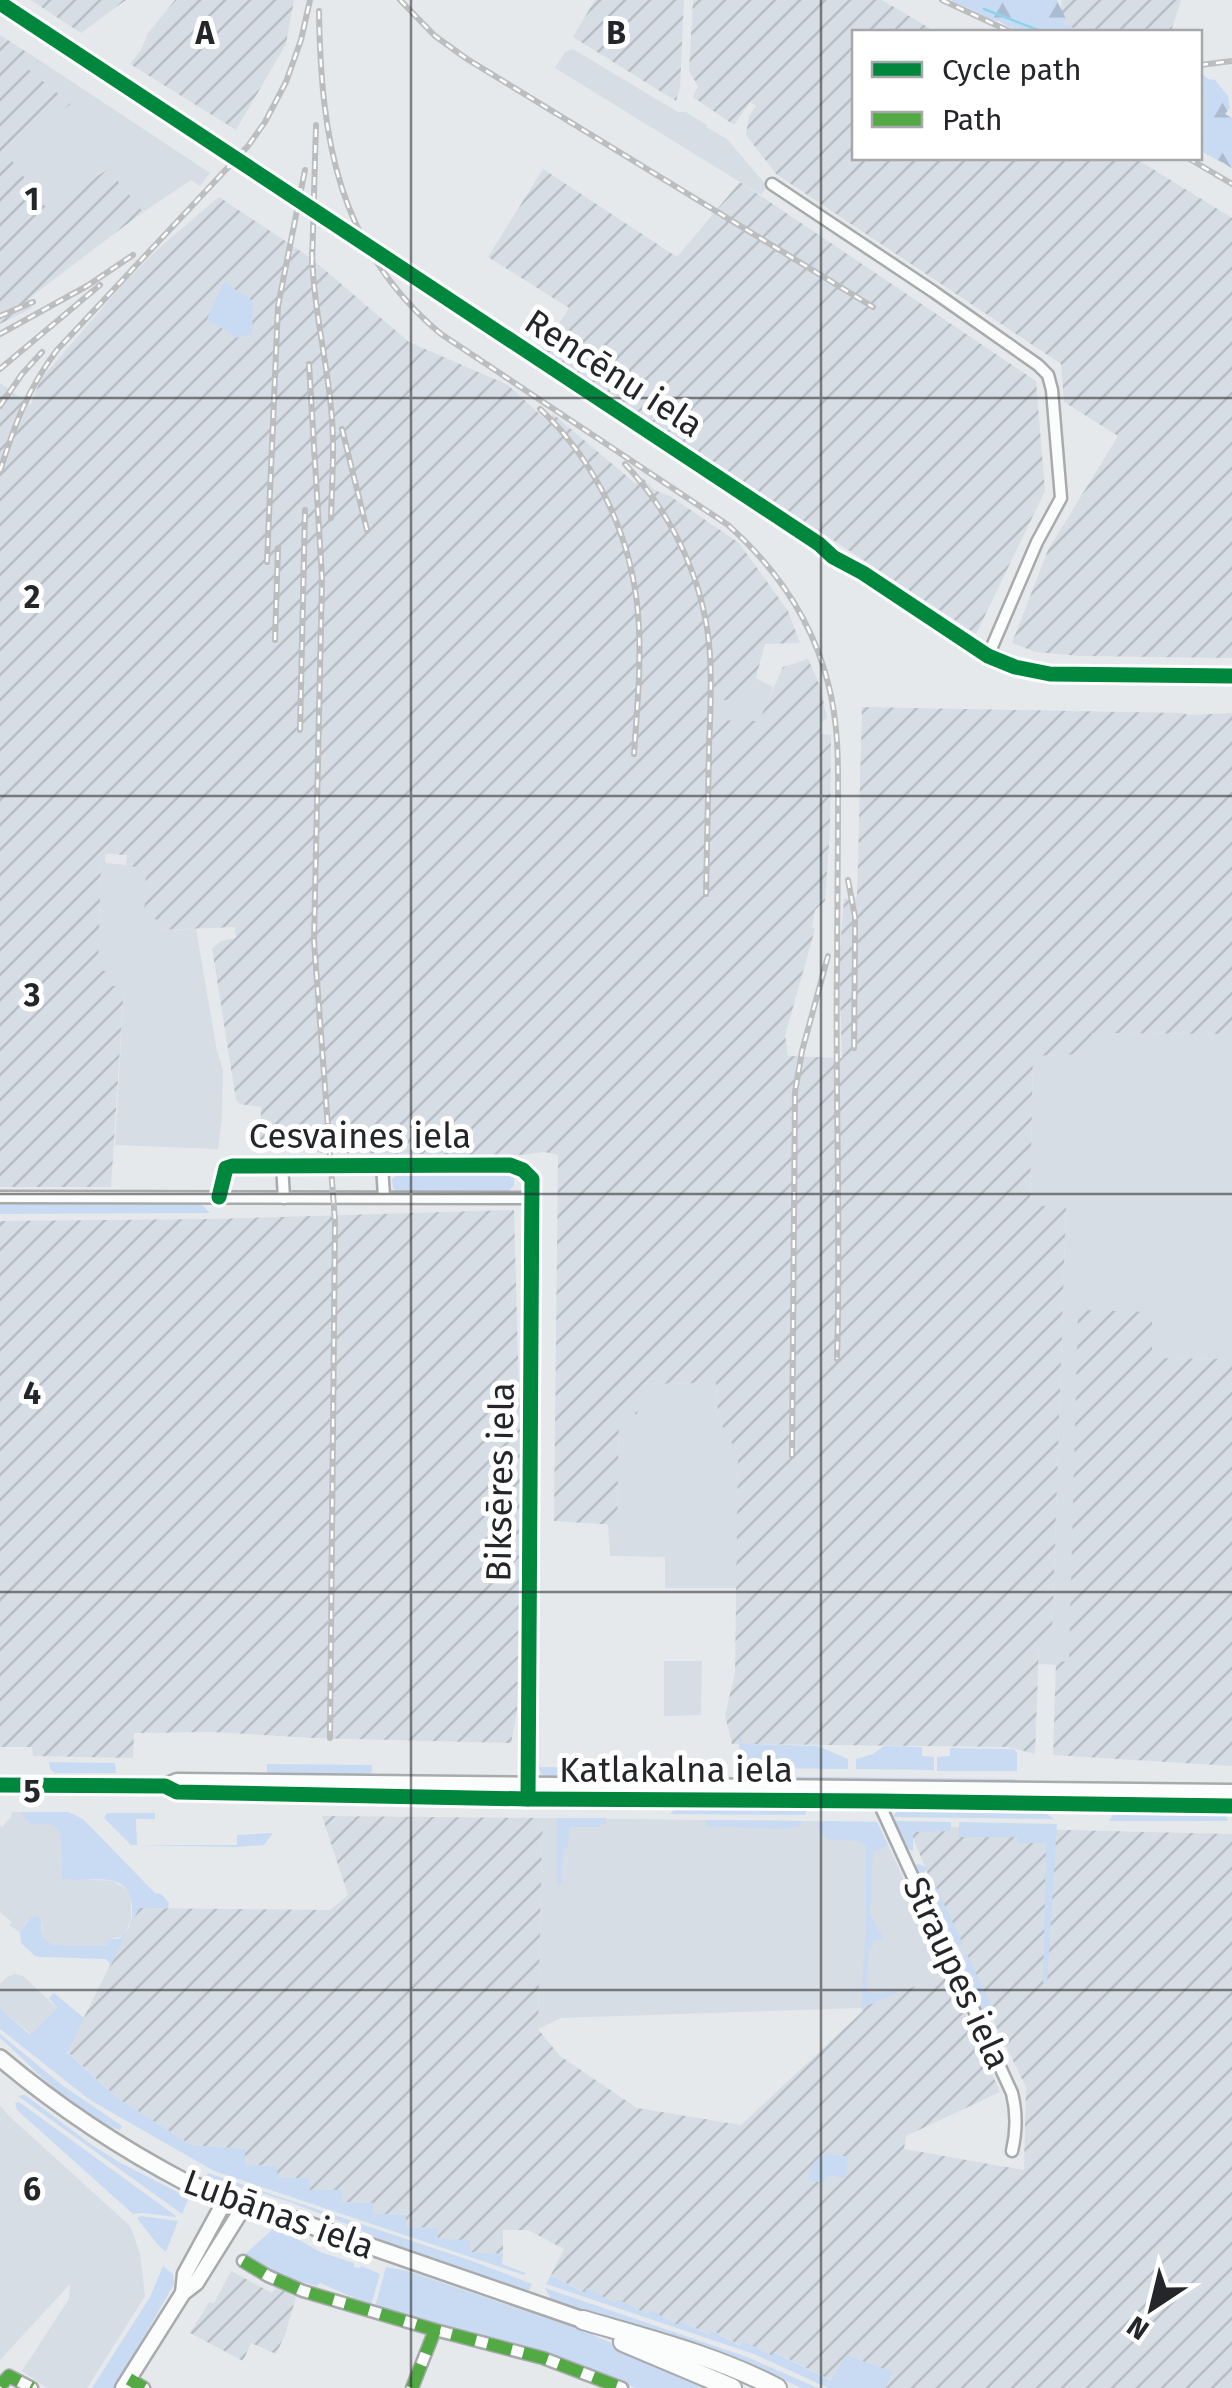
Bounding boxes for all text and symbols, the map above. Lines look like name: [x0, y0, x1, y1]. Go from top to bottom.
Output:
text: A: [195, 14, 216, 52]
text: B: [606, 14, 626, 52]
legend: [852, 30, 1202, 160]
text: Cycle path: [942, 52, 1081, 88]
text: Path: [942, 102, 1003, 138]
text: 1: [25, 180, 39, 218]
street label: Rencēnu iela: [517, 300, 711, 446]
text: 2: [24, 578, 40, 616]
text: 3: [23, 976, 40, 1014]
street label: Cesvaines iela: [249, 1115, 471, 1157]
text: 4: [23, 1374, 41, 1412]
street label: Biksēres iela: [477, 1382, 523, 1582]
street label: Katlakalna iela: [559, 1749, 793, 1791]
text: 5: [23, 1772, 41, 1810]
street label: Straupes iela: [894, 1870, 1020, 2076]
street label: Lubānas iela: [178, 2160, 380, 2268]
text: 6: [23, 2170, 41, 2208]
north arrow: [1102, 2258, 1202, 2358]
text: N: [1121, 2309, 1155, 2347]

